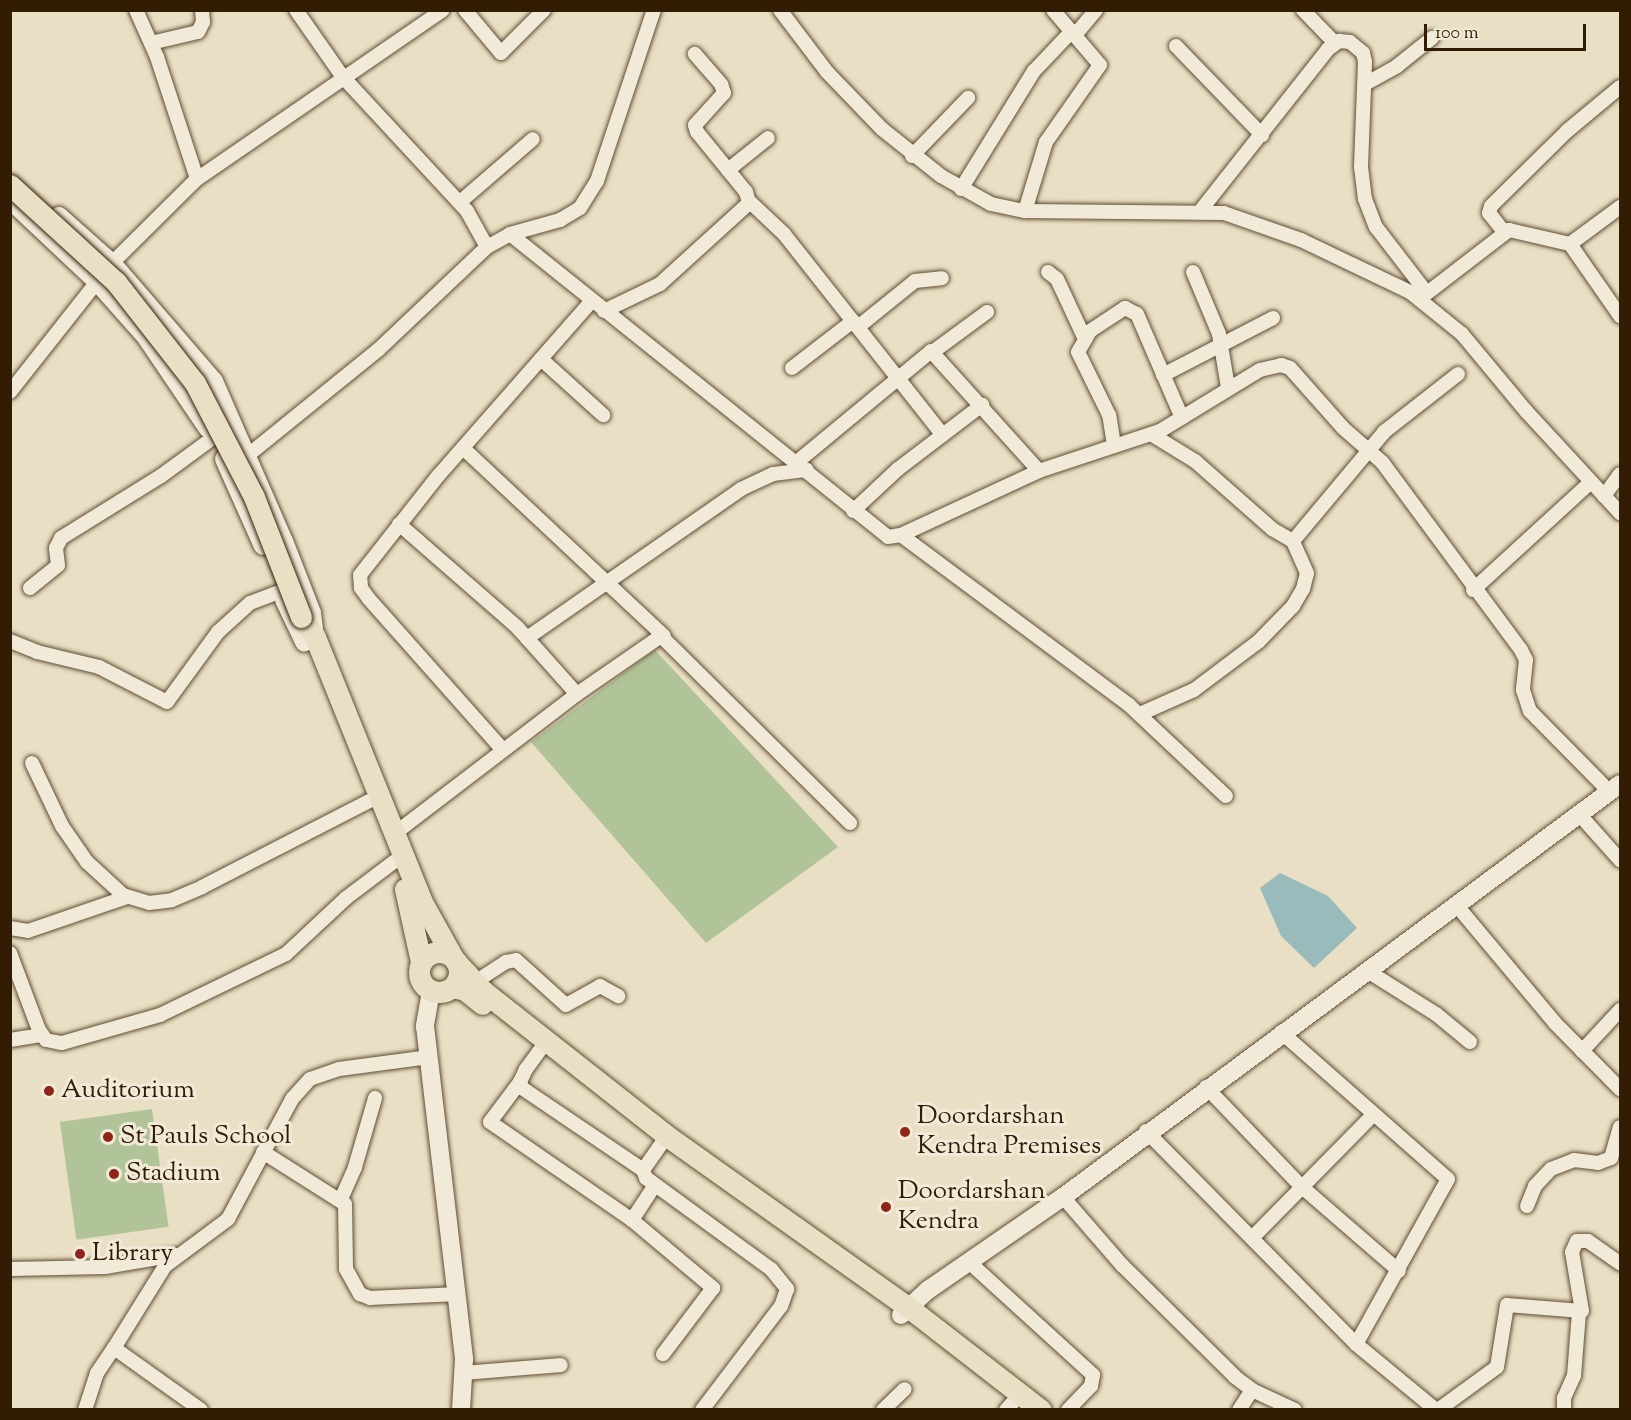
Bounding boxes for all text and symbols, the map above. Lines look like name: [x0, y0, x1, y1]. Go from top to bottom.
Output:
scale bar: [1427, 12, 1589, 50]
text: 100 m: [1435, 21, 1479, 47]
place label: Auditorium: [61, 1075, 195, 1107]
marker: Auditorium: [42, 1084, 56, 1098]
place label: Doordarshan Kendra Premises: [917, 1101, 1101, 1162]
place label: St Pauls School: [120, 1121, 292, 1153]
marker: Doordarshan Kendra Premises: [898, 1125, 912, 1139]
marker: St Pauls School: [101, 1130, 115, 1144]
place label: Stadium: [126, 1158, 220, 1190]
marker: Stadium: [107, 1167, 121, 1181]
place label: Doordarshan Kendra: [898, 1176, 1046, 1238]
marker: Doordarshan Kendra: [879, 1200, 893, 1214]
place label: Library: [92, 1238, 173, 1270]
marker: Library: [73, 1247, 87, 1261]

